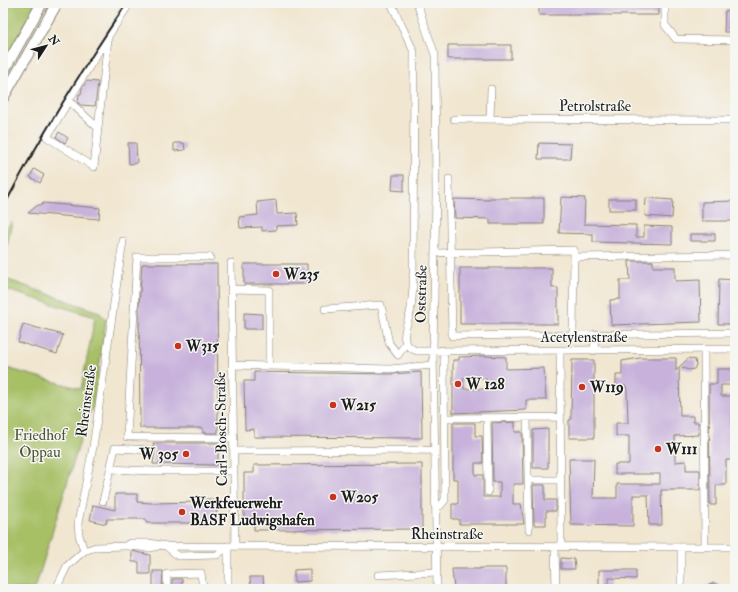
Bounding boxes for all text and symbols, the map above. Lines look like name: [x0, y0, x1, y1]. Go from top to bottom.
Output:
north arrow: [26, 26, 66, 66]
text: N: [45, 32, 63, 49]
street label: Petrolstraße: [559, 97, 631, 116]
place label: W235: [283, 265, 320, 284]
street label: Oststraße: [411, 265, 432, 323]
marker: W235: [271, 269, 281, 279]
street label: Acetylenstraße: [539, 328, 628, 347]
place label: W315: [185, 337, 219, 356]
marker: W315: [173, 341, 183, 351]
street label: Rheinstraße: [72, 364, 101, 438]
street label: Carl-Bosch-Straße: [211, 372, 232, 486]
place label: W 128: [465, 375, 504, 394]
place label: W119: [589, 378, 624, 397]
marker: W 128: [453, 379, 463, 389]
marker: W119: [577, 382, 587, 392]
place label: W215: [340, 396, 376, 415]
marker: W215: [328, 400, 338, 410]
park label: Friedhof Oppau: [14, 426, 68, 463]
place label: W111: [665, 440, 697, 459]
marker: W111: [653, 444, 663, 454]
place label: W 305: [139, 445, 178, 464]
marker: W 305: [181, 449, 191, 459]
place label: W205: [340, 488, 379, 507]
marker: W205: [328, 492, 338, 502]
place label: Werkfeuerwehr BASF Ludwigshafen: [189, 494, 315, 531]
marker: Werkfeuerwehr BASF Ludwigshafen: [177, 507, 187, 517]
street label: Rheinstraße: [411, 525, 483, 544]

